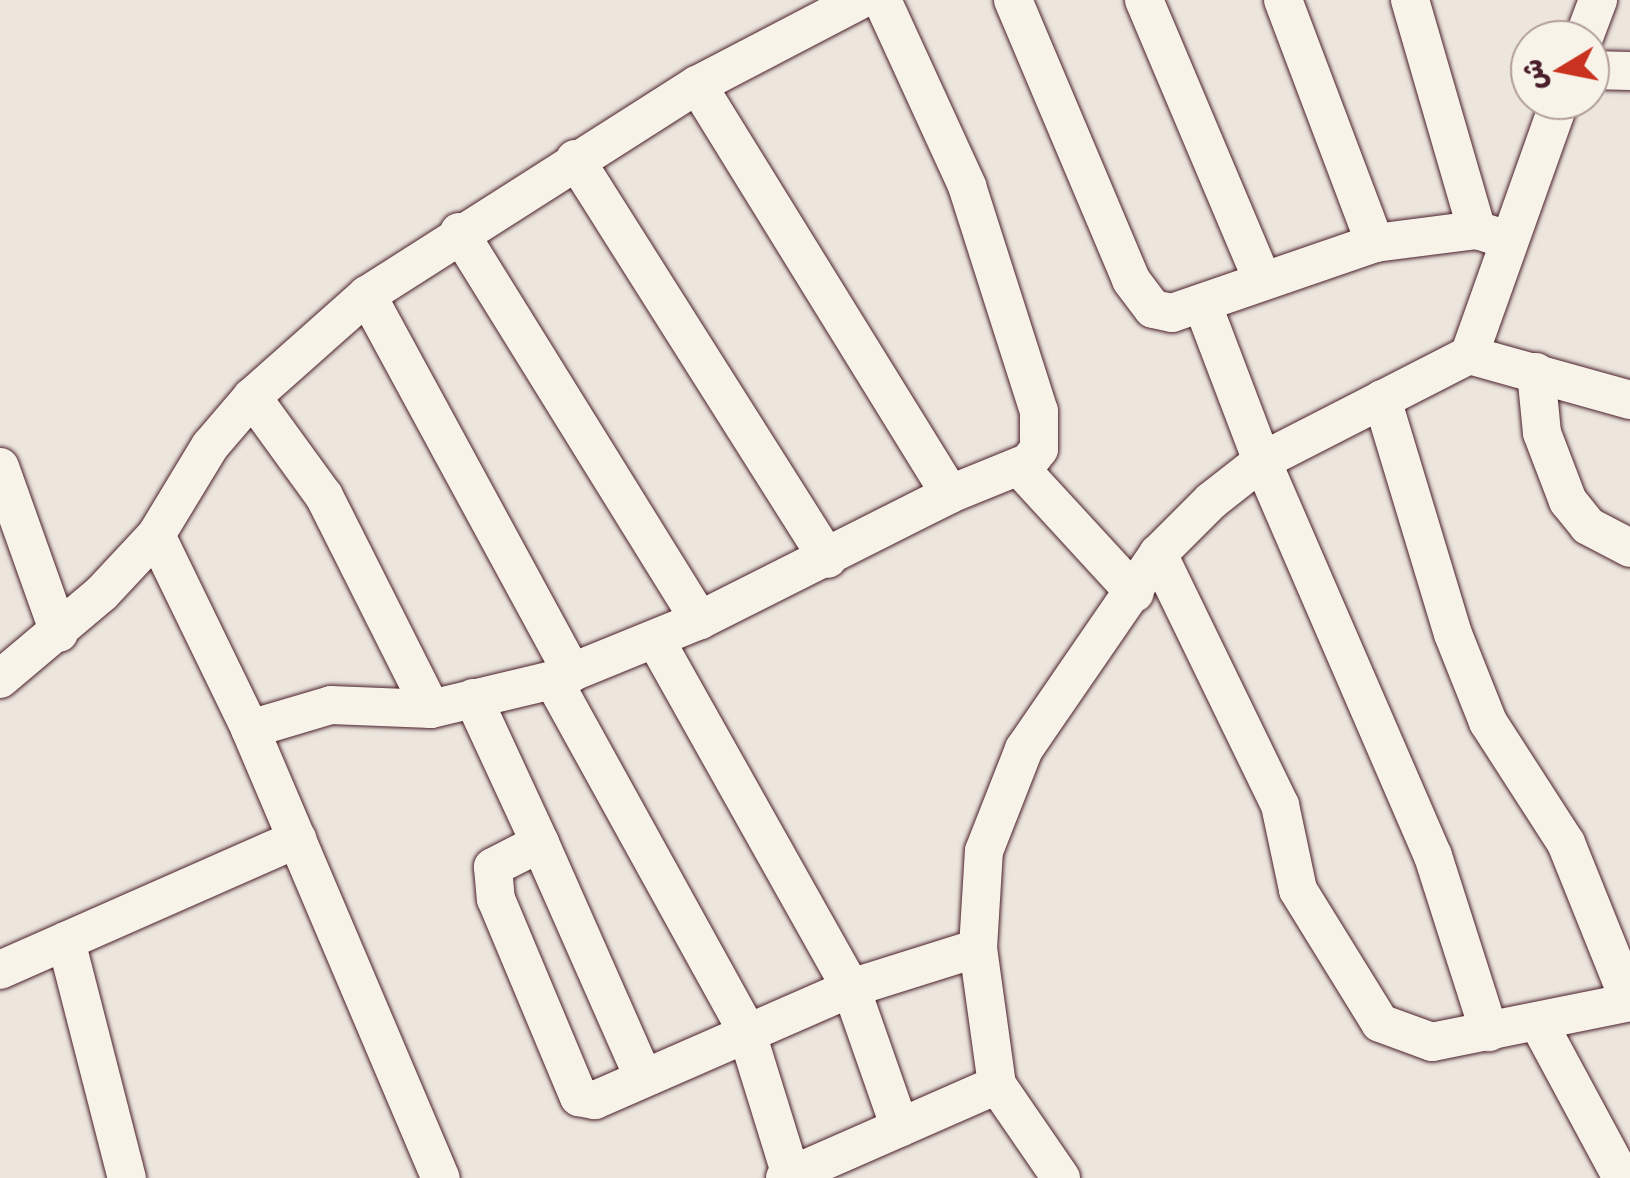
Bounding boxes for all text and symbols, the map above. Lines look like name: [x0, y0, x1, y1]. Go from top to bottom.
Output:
north arrow: [1510, 20, 1610, 120]
text: ش: [1508, 56, 1556, 94]

